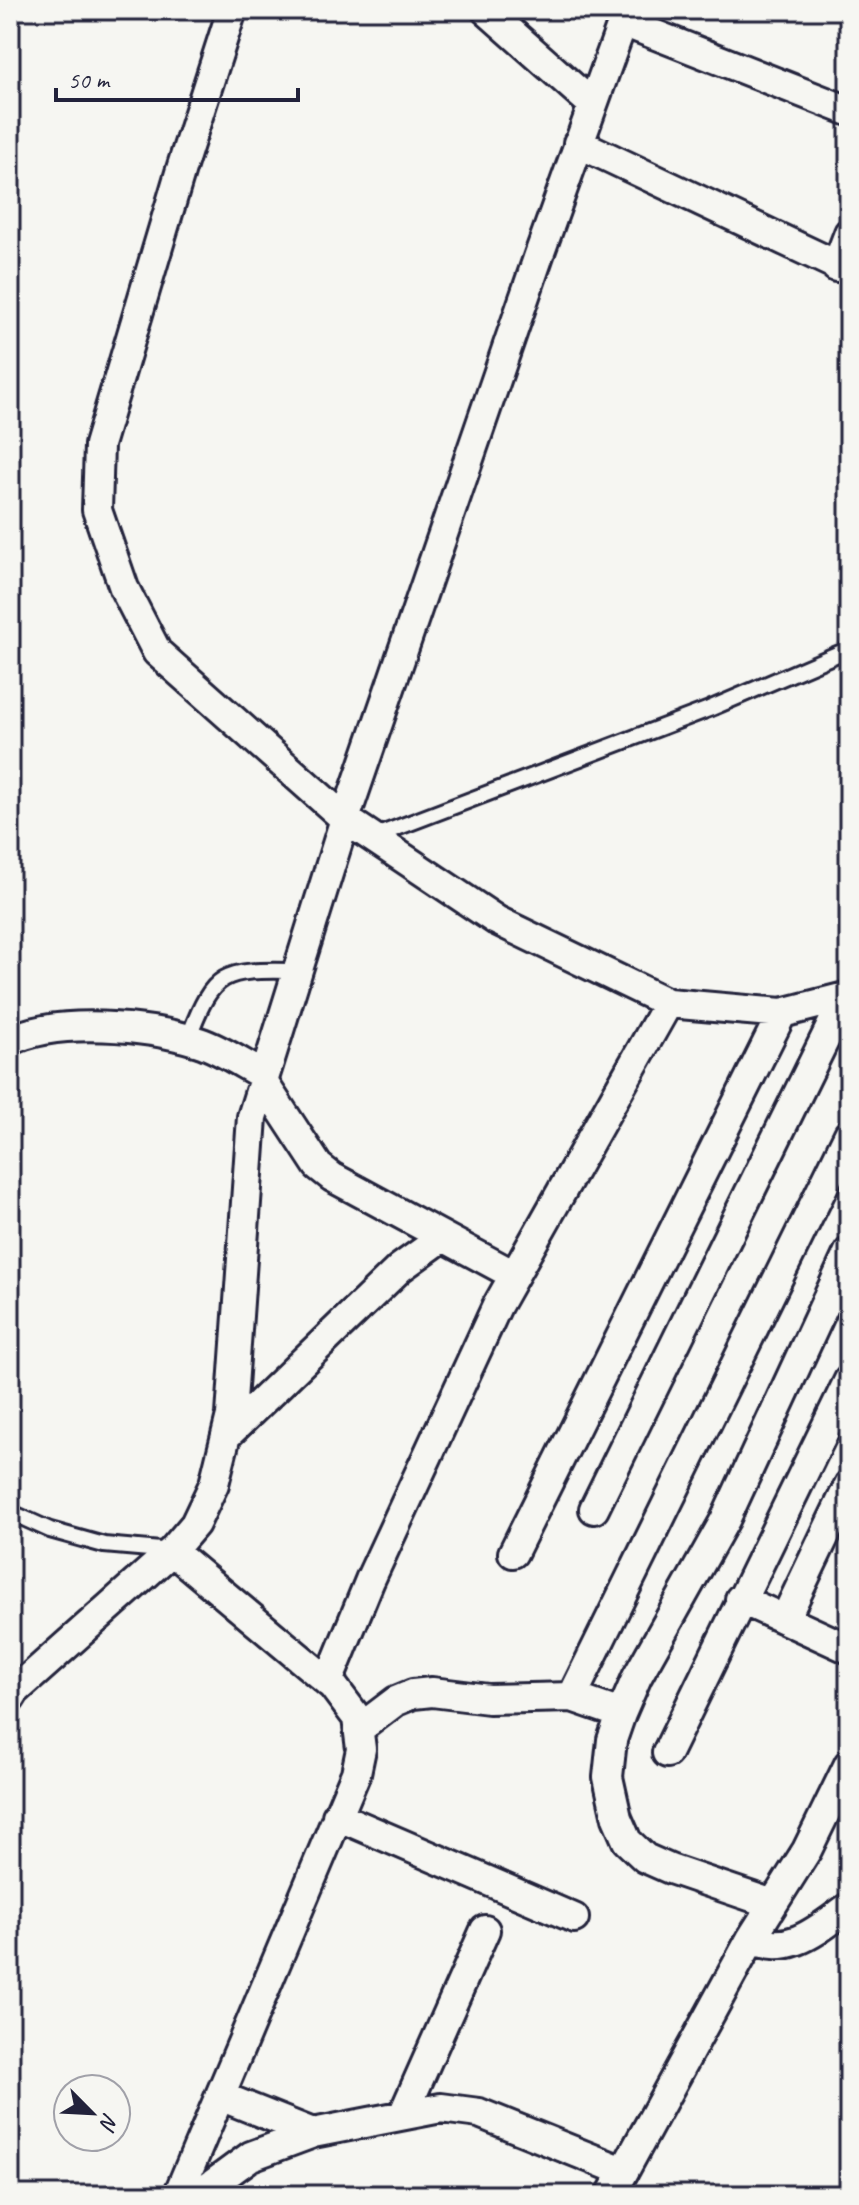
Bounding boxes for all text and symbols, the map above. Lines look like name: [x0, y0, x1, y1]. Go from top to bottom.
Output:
scale bar: [56, 52, 298, 102]
text: 50 m: [68, 65, 111, 95]
north arrow: [52, 2073, 132, 2153]
text: N: [92, 2109, 125, 2136]

